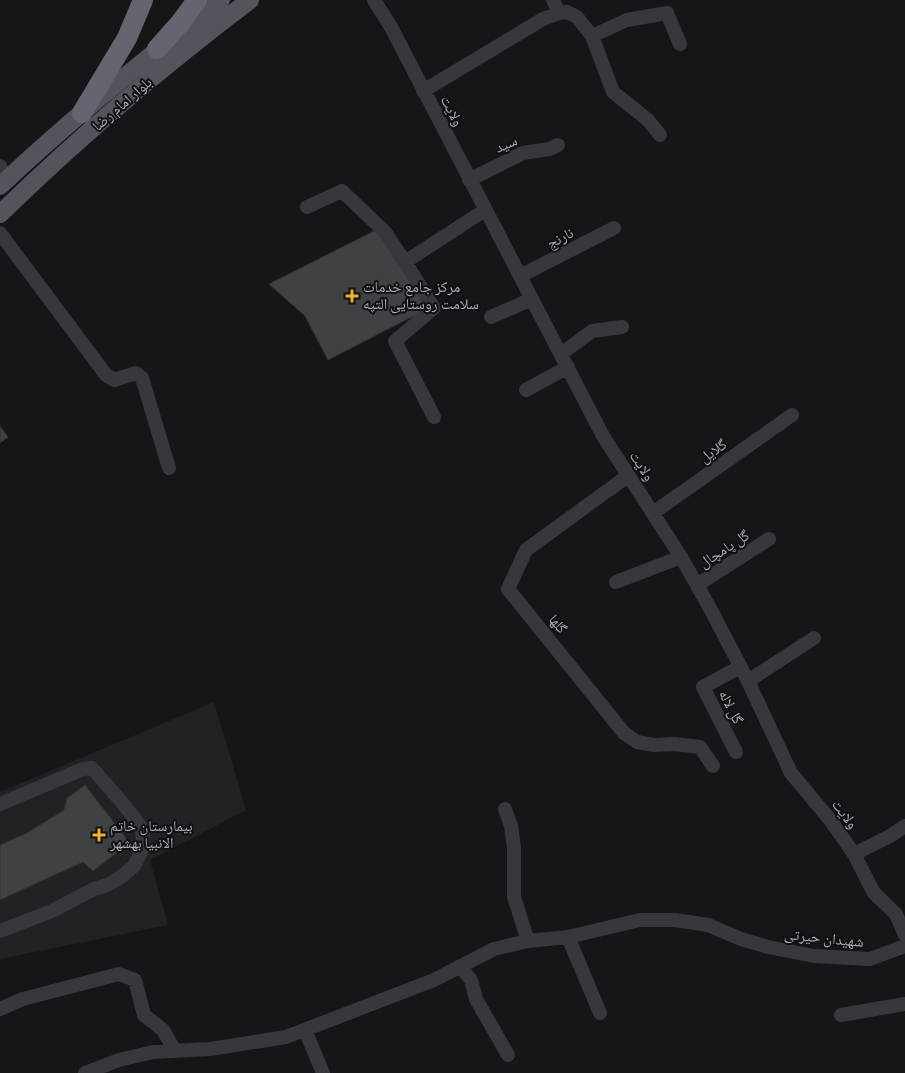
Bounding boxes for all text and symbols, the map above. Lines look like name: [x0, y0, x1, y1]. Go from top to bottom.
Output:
street label: بلوار امام رضا: [87, 72, 156, 136]
street label: ولایت: [436, 92, 469, 130]
street label: سید: [491, 129, 520, 158]
street label: نارنج: [543, 222, 577, 253]
place label: مرکز جامع خدمات سلامت روستایی التپه: [363, 276, 479, 314]
marker: مرکز جامع خدمات سلامت روستایی التپه: [345, 289, 359, 303]
street label: گلایل: [695, 433, 731, 468]
street label: ولایت: [625, 447, 660, 485]
street label: گل پامچال: [694, 524, 753, 573]
street label: گلها: [544, 610, 573, 638]
street label: گل لاله: [714, 686, 749, 728]
street label: ولایت: [827, 795, 863, 833]
place label: بیمارستان خاتم الانبیا بهشهر: [109, 815, 193, 853]
marker: بیمارستان خاتم الانبیا بهشهر: [92, 828, 106, 842]
street label: شهیدان حیرتی: [783, 923, 865, 952]

